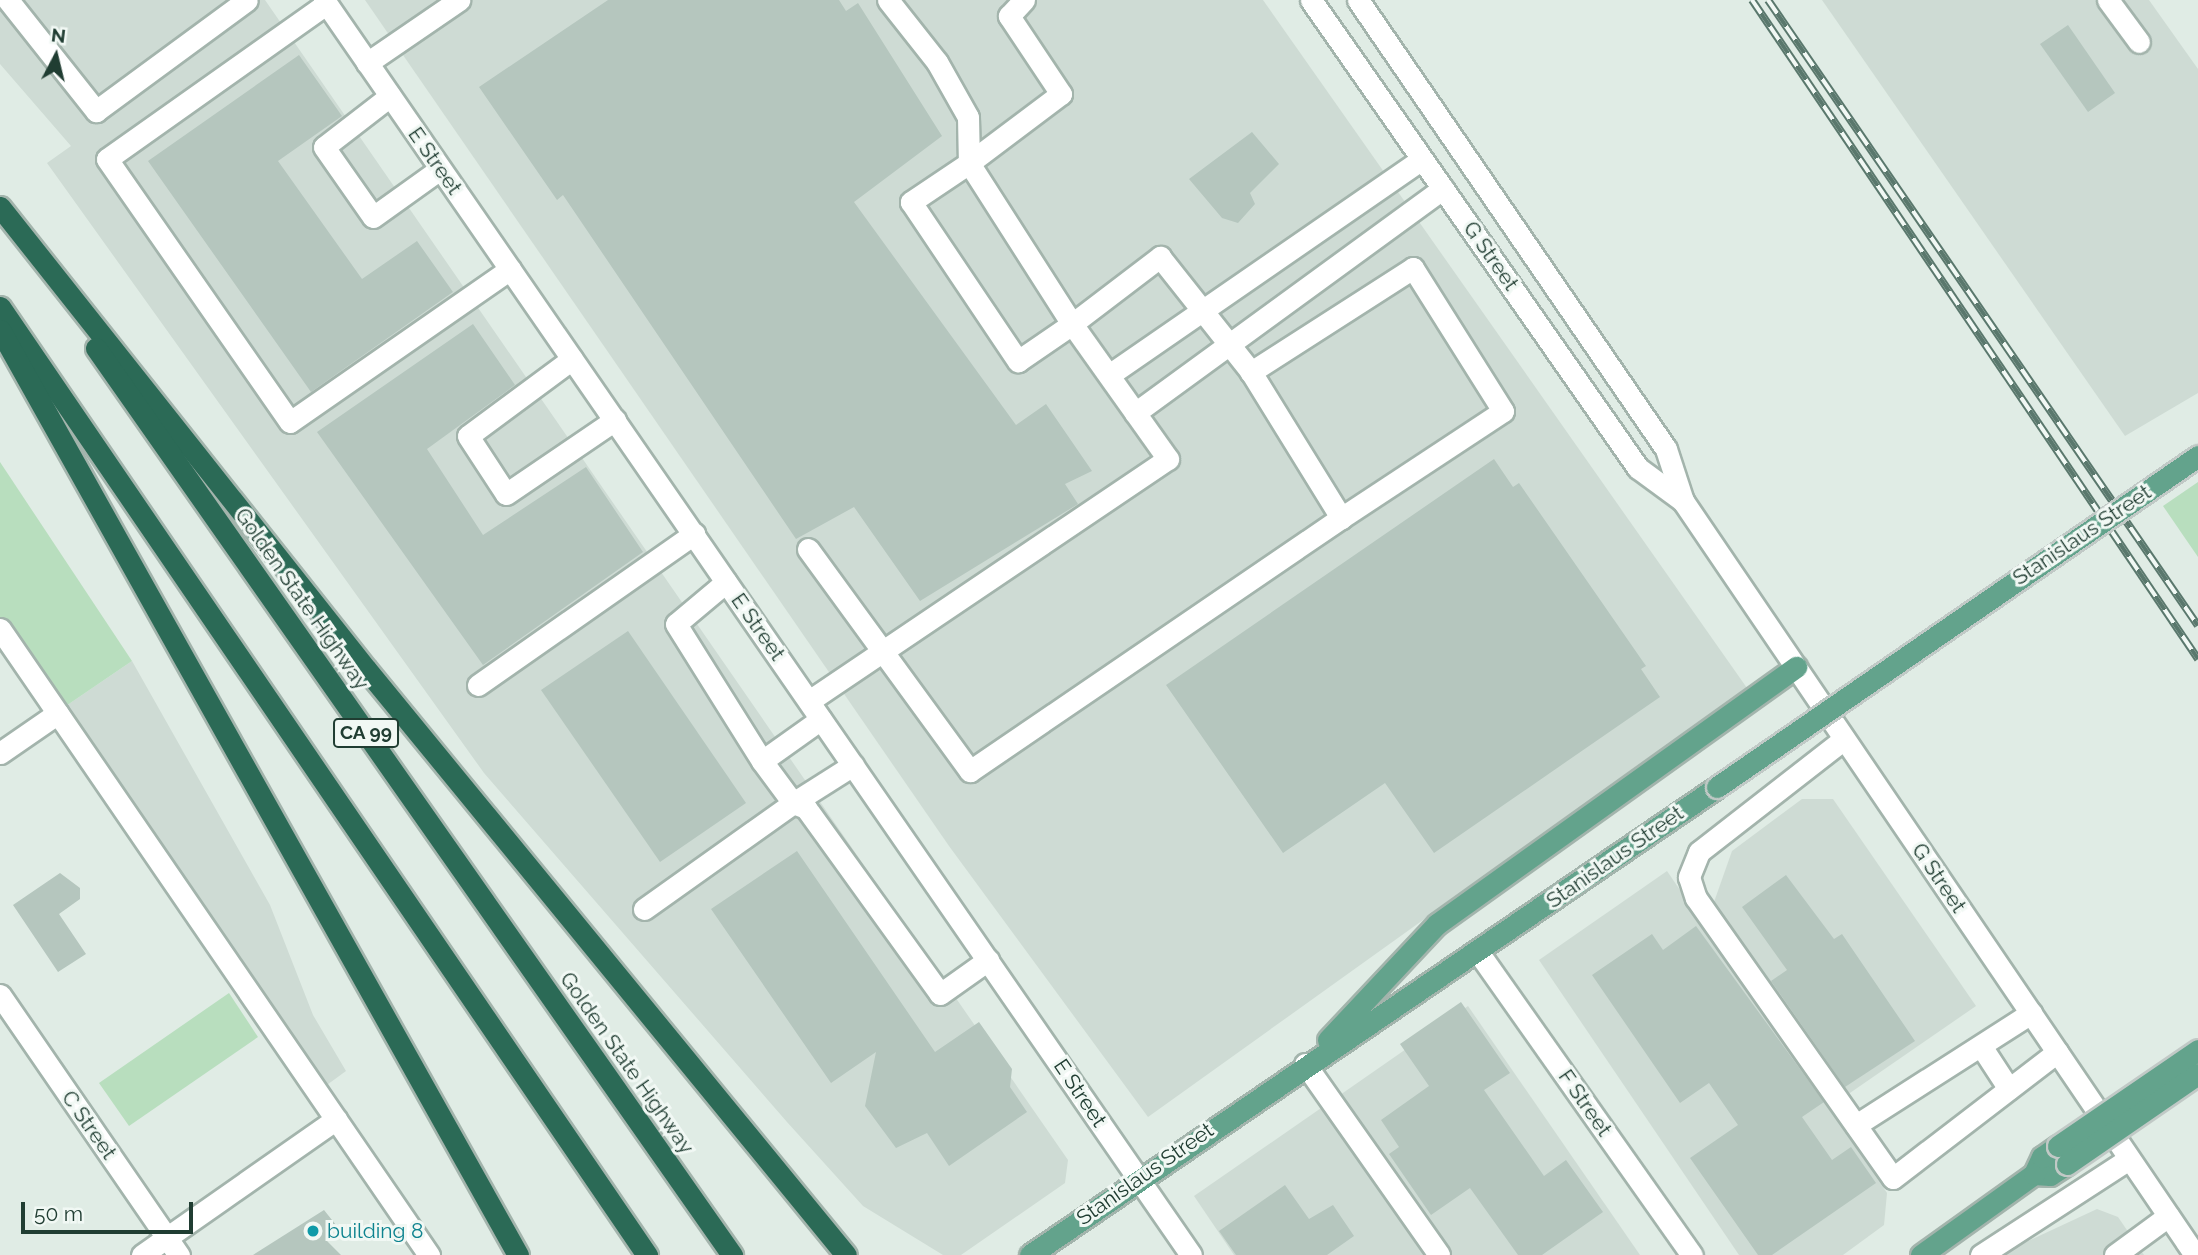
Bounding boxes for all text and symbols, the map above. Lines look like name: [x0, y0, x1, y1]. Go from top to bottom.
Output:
north arrow: [21, 21, 91, 91]
text: N: [50, 23, 67, 47]
street label: E Street: [403, 122, 467, 200]
street label: G Street: [1458, 217, 1524, 295]
street label: Stanislaus Street: [2008, 479, 2156, 591]
street label: Golden State Highway: [230, 503, 374, 695]
street label: E Street: [726, 588, 790, 666]
road number: CA 99: [331, 718, 401, 748]
street label: Stanislaus Street: [1542, 800, 1688, 914]
street label: G Street: [1907, 838, 1971, 918]
street label: Golden State Highway: [555, 967, 699, 1159]
street label: E Street: [1048, 1054, 1112, 1132]
street label: F Street: [1553, 1065, 1617, 1141]
street label: C Street: [56, 1086, 122, 1164]
street label: Stanislaus Street: [1072, 1117, 1218, 1231]
scale bar: [24, 1188, 196, 1232]
text: 50 m: [34, 1201, 83, 1226]
place label: building 8: [327, 1218, 423, 1244]
marker: building 8: [305, 1223, 321, 1239]

